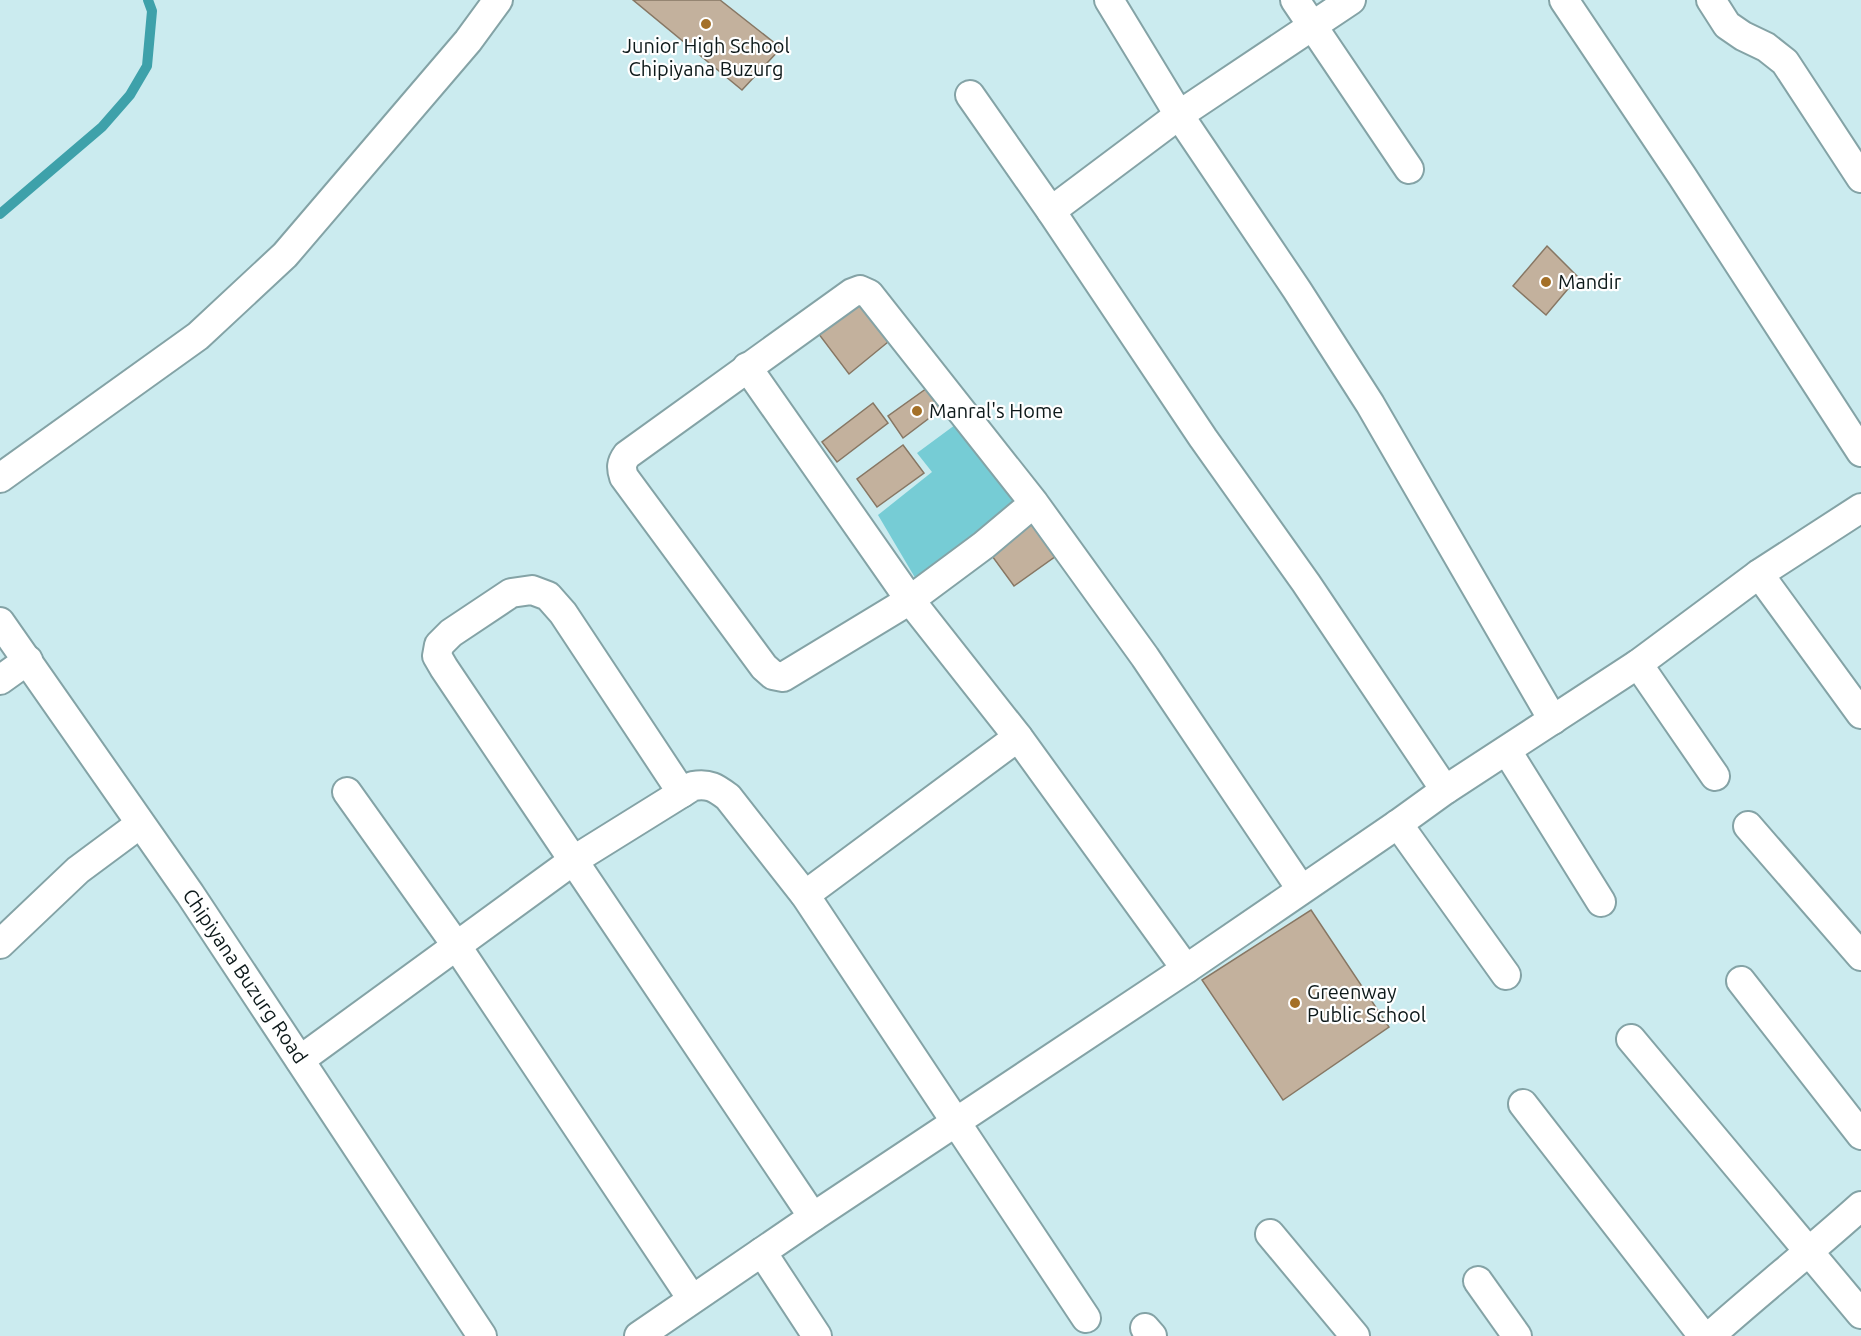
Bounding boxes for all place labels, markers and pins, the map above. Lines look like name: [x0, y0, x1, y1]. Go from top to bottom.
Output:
marker: Junior High School Chipiyana Buzurg: [699, 17, 713, 31]
place label: Junior High School Chipiyana Buzurg: [622, 34, 790, 80]
place label: Mandir: [1558, 270, 1622, 293]
marker: Mandir: [1539, 275, 1553, 289]
place label: Manral's Home: [929, 399, 1063, 422]
marker: Manral's Home: [910, 404, 924, 418]
place label: Greenway Public School: [1307, 980, 1426, 1026]
marker: Greenway Public School: [1288, 996, 1302, 1010]

